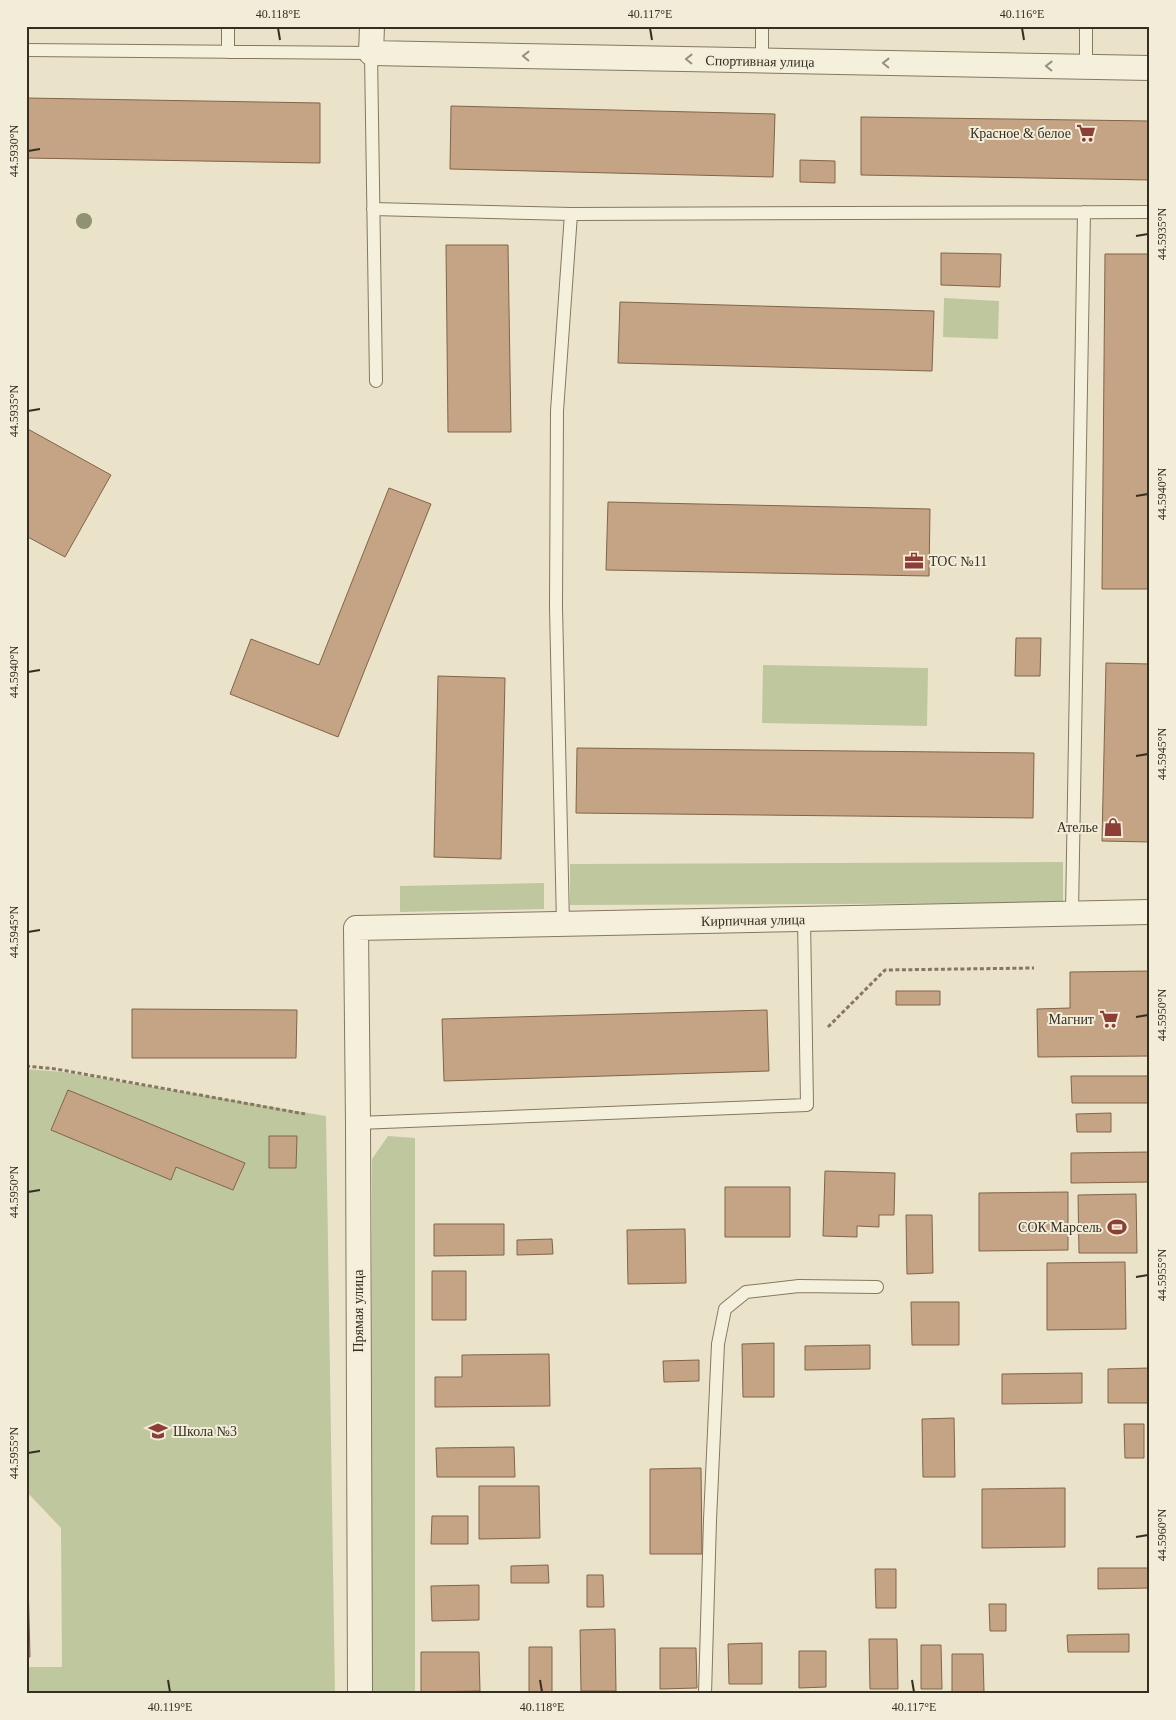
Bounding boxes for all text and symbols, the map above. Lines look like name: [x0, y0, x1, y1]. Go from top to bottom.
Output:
text: 40.118°E: [256, 7, 300, 21]
text: 40.117°E: [628, 7, 672, 21]
text: 40.116°E: [1000, 7, 1044, 21]
one-way arrow: [522, 51, 530, 61]
street label: Спортивная улица: [705, 53, 815, 70]
one-way arrow: [684, 54, 692, 64]
one-way arrow: [882, 58, 890, 68]
one-way arrow: [1044, 61, 1052, 71]
supermarket icon: Красное & белое: [1075, 122, 1097, 144]
text: 44.5930°N: [7, 124, 21, 177]
place label: Красное & белое: [970, 126, 1071, 141]
text: 44.5935°N: [1155, 207, 1169, 260]
text: 44.5935°N: [7, 384, 21, 437]
text: 44.5940°N: [1155, 467, 1169, 520]
office icon: ТОС №11: [903, 550, 925, 572]
place label: ТОС №11: [929, 554, 987, 569]
text: 44.5940°N: [7, 645, 21, 698]
text: 44.5945°N: [1155, 727, 1169, 780]
shop icon: Ателье: [1102, 816, 1124, 838]
place label: Ателье: [1057, 820, 1098, 835]
text: 44.5945°N: [7, 905, 21, 958]
street label: Кирпичная улица: [701, 912, 806, 929]
text: 44.5950°N: [1155, 988, 1169, 1041]
supermarket icon: Магнит: [1098, 1008, 1120, 1030]
place label: Магнит: [1048, 1012, 1094, 1027]
text: 44.5950°N: [7, 1165, 21, 1218]
sports icon: СОК Марсель: [1106, 1216, 1128, 1238]
place label: СОК Марсель: [1018, 1220, 1102, 1235]
text: 44.5955°N: [1155, 1248, 1169, 1301]
street label: Прямая улица: [351, 1269, 366, 1353]
school or university icon: Школа №3: [147, 1420, 169, 1442]
place label: Школа №3: [173, 1424, 237, 1439]
text: 44.5955°N: [7, 1426, 21, 1479]
text: 44.5960°N: [1155, 1508, 1169, 1561]
text: 40.119°E: [148, 1700, 192, 1714]
text: 40.118°E: [520, 1700, 564, 1714]
text: 40.117°E: [892, 1700, 936, 1714]

